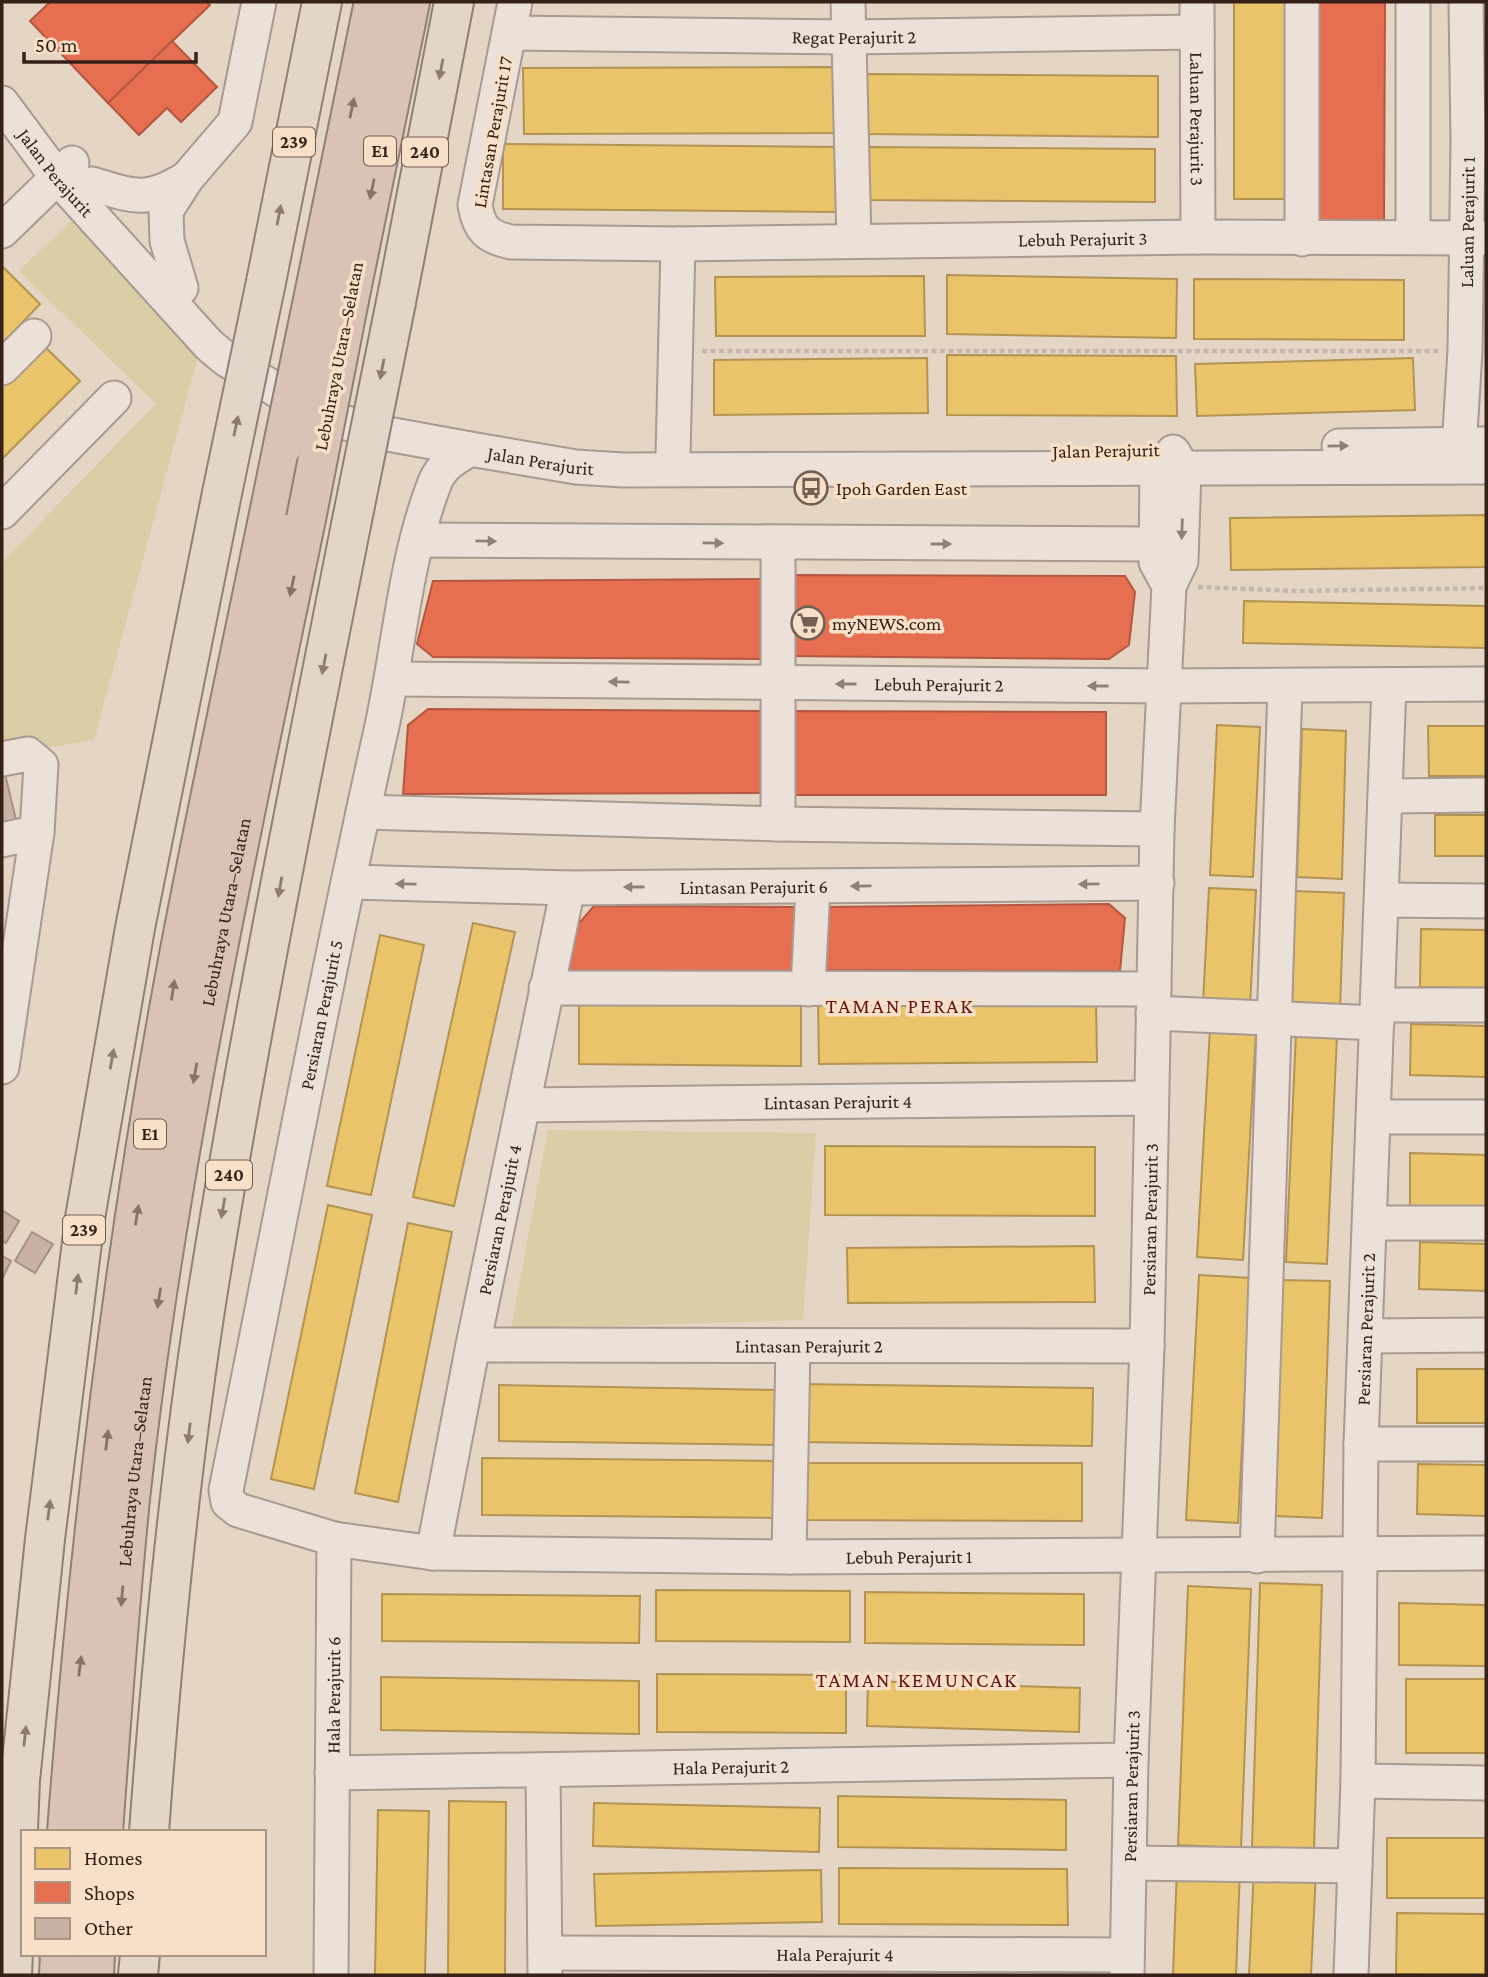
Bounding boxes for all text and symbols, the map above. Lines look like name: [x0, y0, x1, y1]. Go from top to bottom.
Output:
scale bar: [24, 21, 196, 65]
street label: Regat Perajurit 2: [792, 26, 916, 49]
text: 50 m: [35, 33, 78, 57]
street label: Laluan Perajurit 3: [1186, 52, 1208, 186]
street label: Lintasan Perajurit 17: [469, 54, 517, 210]
one-way arrow: [435, 58, 446, 80]
one-way arrow: [347, 97, 358, 119]
street label: Jalan Perajurit: [12, 123, 98, 222]
road number: 239: [273, 127, 315, 156]
road number: E1: [364, 136, 396, 166]
road number: 240: [402, 138, 448, 167]
street label: Laluan Perajurit 1: [1456, 156, 1479, 288]
one-way arrow: [366, 178, 377, 200]
one-way arrow: [274, 204, 285, 226]
street label: Lebuh Perajurit 3: [1018, 228, 1147, 250]
street label: Lebuhraya Utara–Selatan: [310, 260, 367, 452]
one-way arrow: [377, 358, 388, 380]
one-way arrow: [230, 415, 241, 437]
street label: Jalan Perajurit: [1050, 439, 1161, 463]
one-way arrow: [1327, 440, 1349, 451]
street label: Jalan Perajurit: [484, 442, 595, 479]
bus stop icon: Ipoh Garden East: [792, 469, 830, 507]
place label: Ipoh Garden East: [836, 478, 968, 499]
one-way arrow: [1176, 518, 1187, 540]
one-way arrow: [475, 535, 497, 547]
one-way arrow: [702, 537, 724, 549]
one-way arrow: [930, 538, 952, 550]
one-way arrow: [287, 575, 298, 597]
supermarket icon: myNEWS.com: [789, 604, 827, 642]
place label: myNEWS.com: [832, 613, 941, 634]
one-way arrow: [318, 653, 329, 675]
street label: Lebuh Perajurit 2: [874, 673, 1004, 696]
one-way arrow: [607, 676, 629, 687]
one-way arrow: [835, 678, 857, 690]
one-way arrow: [1087, 680, 1109, 691]
street label: Lebuhraya Utara–Selatan: [197, 816, 255, 1008]
street label: Lintasan Perajurit 6: [680, 876, 828, 898]
one-way arrow: [274, 877, 285, 899]
one-way arrow: [395, 878, 417, 889]
one-way arrow: [1078, 878, 1100, 890]
one-way arrow: [850, 880, 872, 892]
one-way arrow: [623, 881, 645, 893]
street label: Persiaran Perajurit 5: [296, 938, 347, 1091]
one-way arrow: [168, 979, 179, 1001]
district label: TAMAN PERAK: [826, 994, 974, 1018]
one-way arrow: [107, 1048, 118, 1070]
one-way arrow: [189, 1062, 200, 1084]
street label: Lintasan Perajurit 4: [764, 1091, 912, 1113]
road number: E1: [134, 1120, 166, 1148]
street label: Persiaran Perajurit 4: [474, 1143, 525, 1297]
street label: Persiaran Perajurit 3: [1138, 1143, 1162, 1296]
road number: 240: [206, 1160, 252, 1190]
one-way arrow: [217, 1197, 228, 1219]
one-way arrow: [132, 1203, 143, 1225]
road number: 239: [63, 1216, 105, 1245]
street label: Persiaran Perajurit 2: [1352, 1253, 1379, 1406]
one-way arrow: [71, 1273, 82, 1295]
one-way arrow: [153, 1287, 164, 1309]
street label: Lintasan Perajurit 2: [735, 1335, 883, 1358]
street label: Lebuhraya Utara–Selatan: [114, 1375, 156, 1568]
one-way arrow: [184, 1422, 195, 1444]
one-way arrow: [102, 1429, 113, 1451]
one-way arrow: [43, 1499, 54, 1521]
street label: Lebuh Perajurit 1: [846, 1546, 972, 1568]
one-way arrow: [117, 1586, 128, 1608]
street label: Hala Perajurit 6: [323, 1636, 345, 1754]
one-way arrow: [75, 1655, 86, 1677]
district label: TAMAN KEMUNCAK: [816, 1668, 1018, 1692]
street label: Persiaran Perajurit 3: [1119, 1709, 1144, 1862]
one-way arrow: [20, 1725, 31, 1747]
street label: Hala Perajurit 2: [672, 1756, 789, 1778]
legend: [21, 1830, 266, 1956]
text: Homes: [84, 1846, 143, 1870]
text: Shops: [84, 1881, 135, 1905]
text: Other: [84, 1916, 134, 1940]
street label: Hala Perajurit 4: [776, 1944, 894, 1966]

